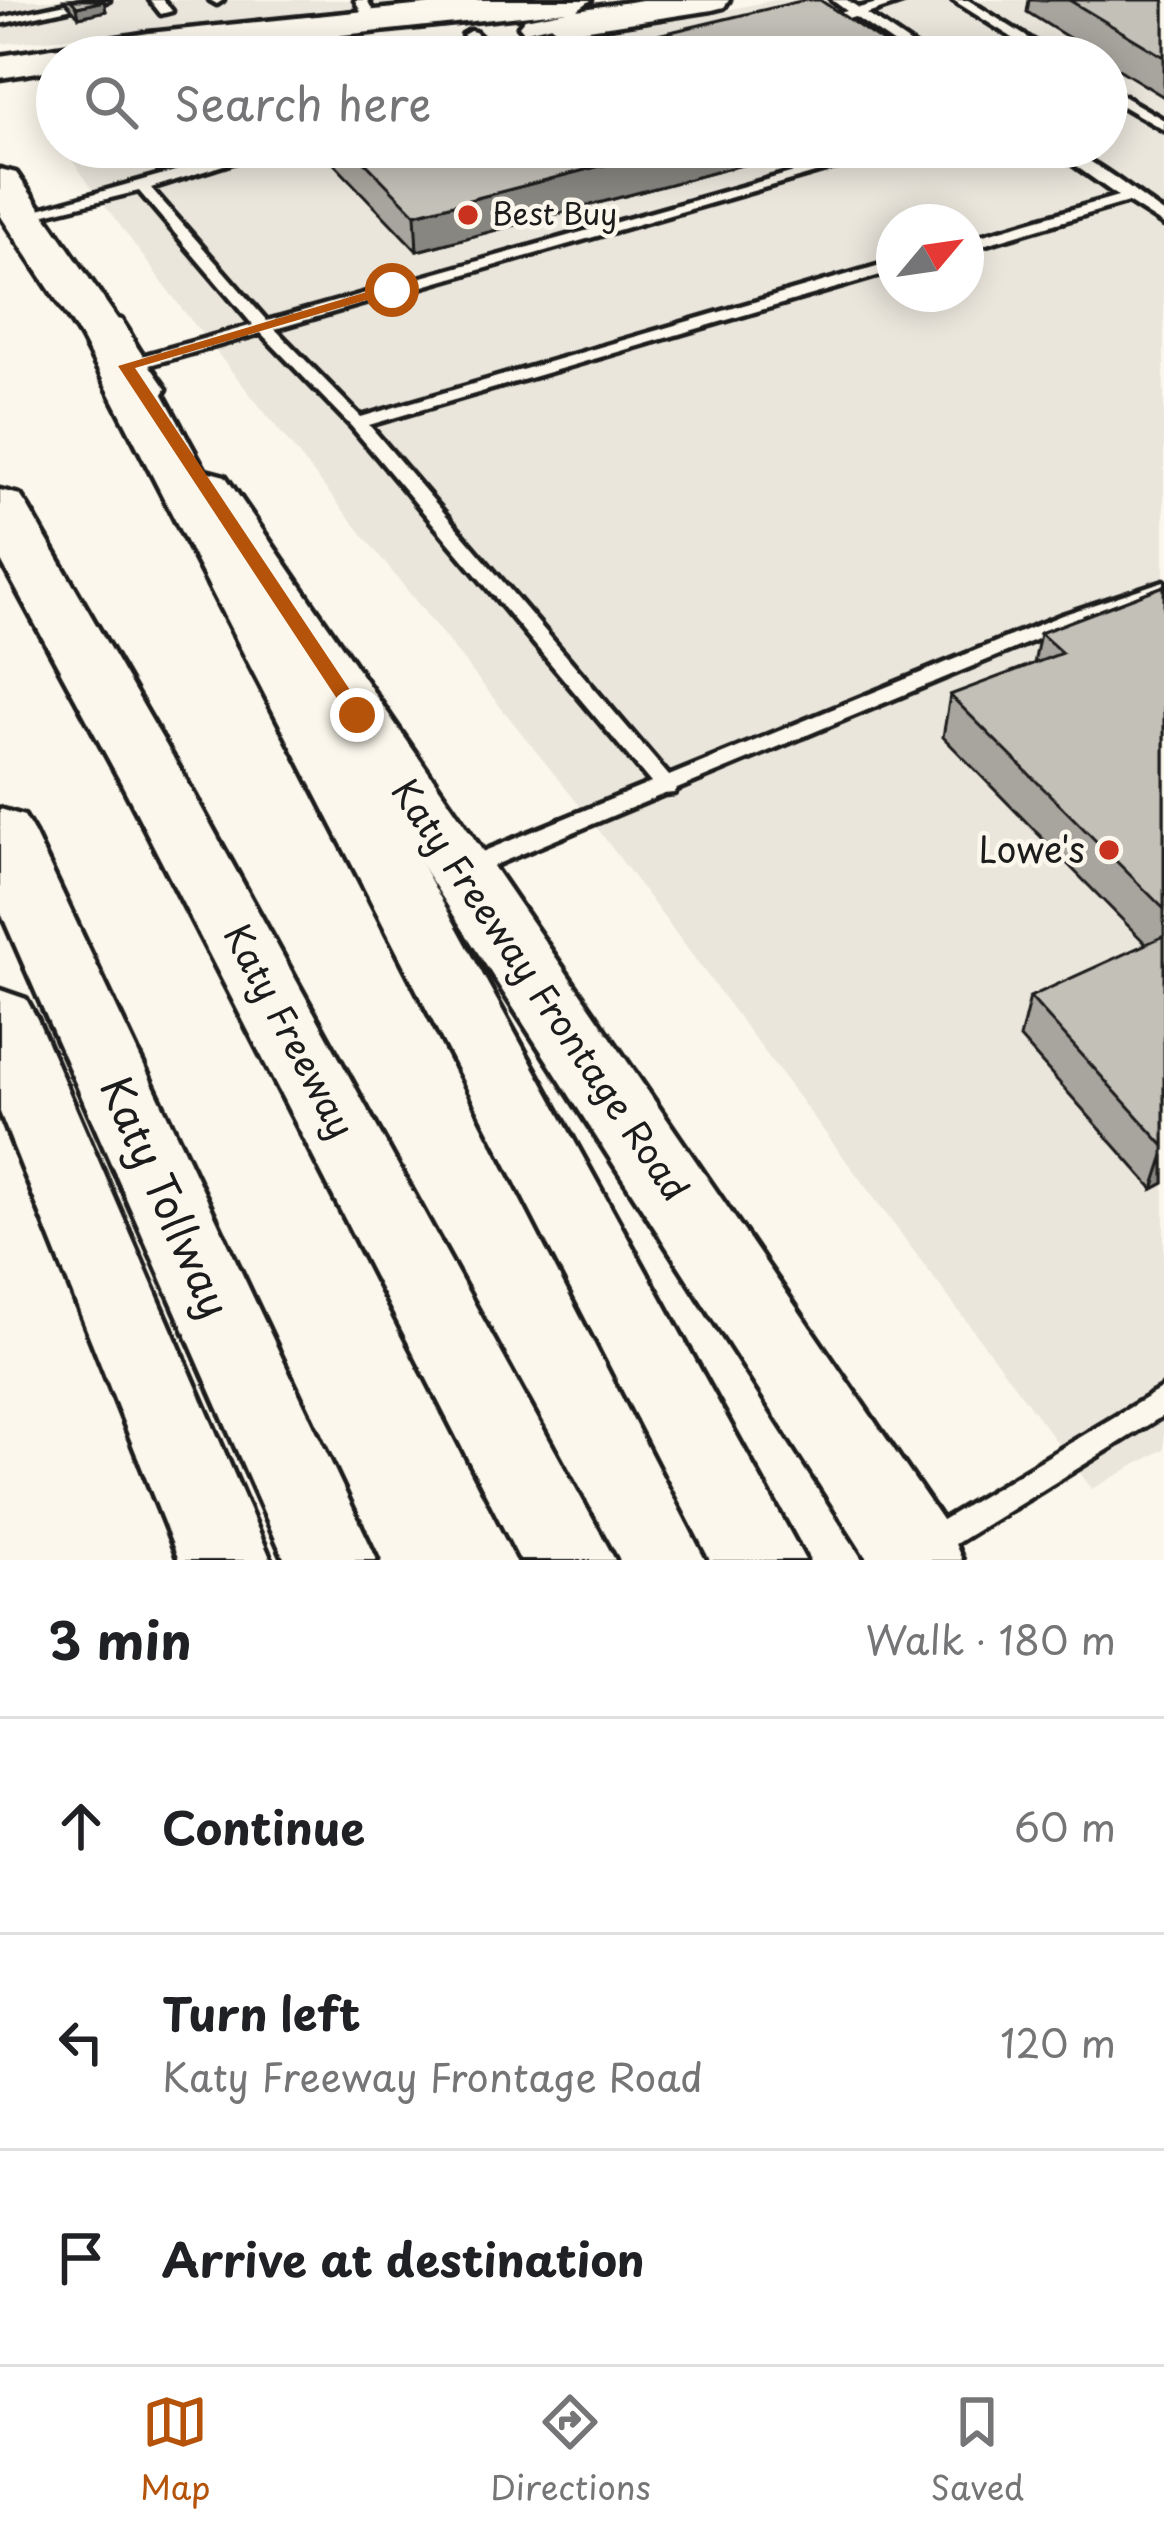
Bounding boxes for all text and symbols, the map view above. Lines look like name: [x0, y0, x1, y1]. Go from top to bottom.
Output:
search box: [36, 36, 1128, 168]
text: Search here: [174, 68, 431, 136]
icon: search: [78, 69, 144, 135]
place label: Best Buy: [492, 190, 617, 235]
marker: Best Buy: [455, 202, 481, 228]
north arrow: [876, 204, 984, 312]
route start: [365, 263, 419, 317]
route end: [330, 688, 384, 742]
street label: Katy Freeway Frontage Road: [380, 767, 704, 1211]
place label: Lowe's: [979, 821, 1085, 875]
marker: Lowe's: [1096, 837, 1122, 863]
street label: Katy Freeway: [212, 913, 370, 1147]
street label: Katy Tollway: [86, 1065, 249, 1327]
text: 3 min: [48, 1600, 192, 1677]
text: Walk · 180 m: [866, 1609, 1116, 1668]
text: Continue: [162, 1792, 365, 1860]
icon: ahead: [48, 1793, 114, 1859]
text: 60 m: [1014, 1796, 1116, 1855]
text: Turn left: [162, 1978, 361, 2046]
icon: left: [48, 2009, 114, 2075]
text: 120 m: [1000, 2012, 1116, 2071]
text: Katy Freeway Frontage Road: [162, 2046, 703, 2105]
text: Arrive at destination: [162, 2224, 645, 2292]
icon: arrive: [48, 2225, 114, 2291]
tab: Map: [140, 2389, 210, 2511]
tab: Directions: [490, 2389, 651, 2511]
tab: Saved: [930, 2389, 1024, 2511]

